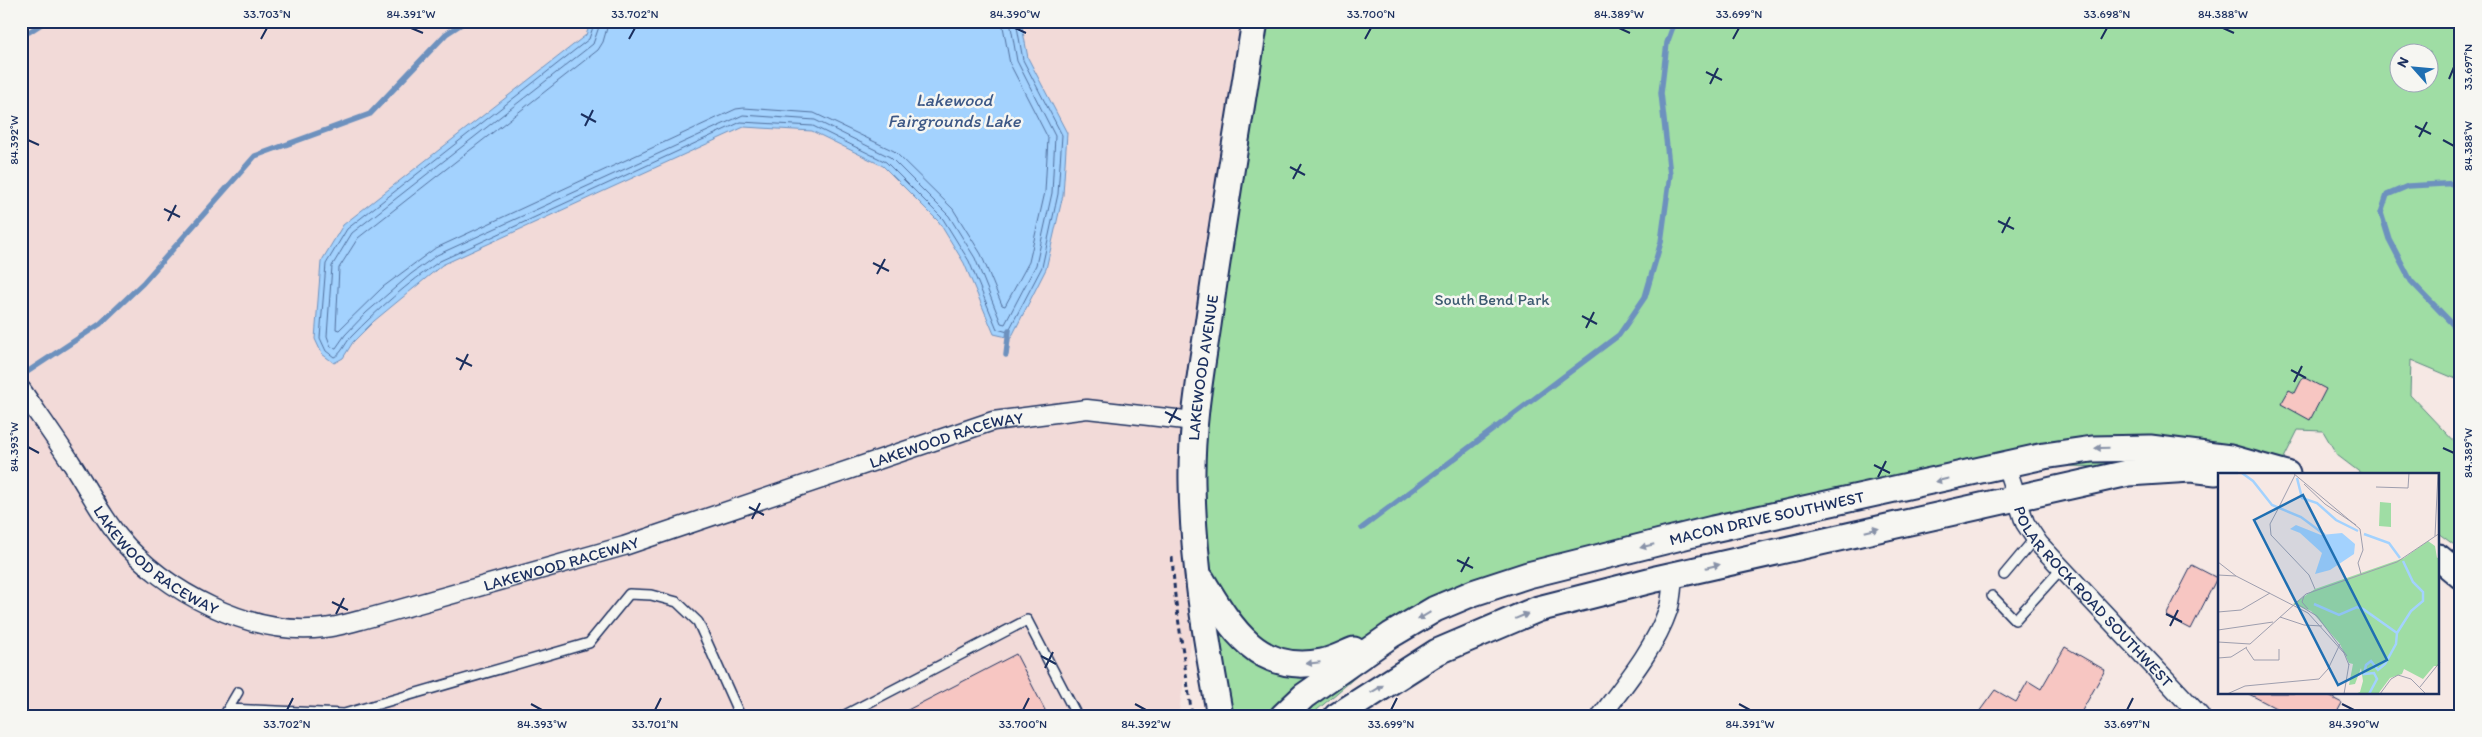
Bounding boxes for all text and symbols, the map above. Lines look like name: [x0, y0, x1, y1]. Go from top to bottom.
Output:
text: 33.703°N: [243, 7, 291, 21]
text: 84.391°W: [387, 7, 435, 21]
text: 33.702°N: [611, 7, 659, 21]
text: 84.390°W: [990, 7, 1040, 21]
text: 33.700°N: [1347, 7, 1395, 21]
text: 84.389°W: [1594, 7, 1644, 21]
text: 33.699°N: [1716, 7, 1762, 21]
text: 33.698°N: [2084, 7, 2130, 21]
text: 84.388°W: [2198, 7, 2248, 21]
north arrow: [2390, 42, 2440, 92]
text: 33.697°N: [2461, 44, 2475, 90]
text: N: [2393, 54, 2413, 70]
water label: Lakewood Fairgrounds Lake: [887, 89, 1022, 132]
text: 84.392°W: [7, 115, 21, 165]
text: 84.388°W: [2461, 121, 2475, 171]
park label: South Bend Park: [1434, 290, 1550, 309]
street label: LAKEWOOD AVENUE: [1184, 293, 1222, 441]
street label: LAKEWOOD RACEWAY: [867, 408, 1024, 472]
text: 84.393°W: [7, 422, 21, 472]
text: 84.389°W: [2461, 428, 2475, 478]
one-way arrow: [2093, 445, 2109, 453]
inset map: [2218, 473, 2440, 694]
one-way arrow: [1935, 476, 1950, 484]
street label: MACON DRIVE SOUTHWEST: [1667, 486, 1866, 549]
street label: LAKEWOOD RACEWAY: [90, 502, 222, 618]
street label: POLAR ROCK ROAD SOUTHWEST: [2010, 503, 2177, 691]
one-way arrow: [1864, 526, 1880, 534]
street label: LAKEWOOD RACEWAY: [481, 532, 641, 595]
one-way arrow: [1640, 542, 1655, 550]
one-way arrow: [1705, 562, 1720, 570]
one-way arrow: [1417, 611, 1430, 620]
one-way arrow: [1515, 611, 1529, 619]
one-way arrow: [1305, 659, 1321, 667]
one-way arrow: [1371, 684, 1384, 693]
text: 33.702°N: [263, 717, 311, 731]
text: 84.393°W: [517, 717, 567, 731]
text: 33.701°N: [632, 717, 678, 731]
text: 33.700°N: [999, 717, 1047, 731]
text: 84.392°W: [1121, 717, 1171, 731]
text: 33.699°N: [1368, 717, 1414, 731]
text: 84.391°W: [1726, 717, 1774, 731]
text: 33.697°N: [2104, 717, 2150, 731]
text: 84.390°W: [2329, 717, 2379, 731]

